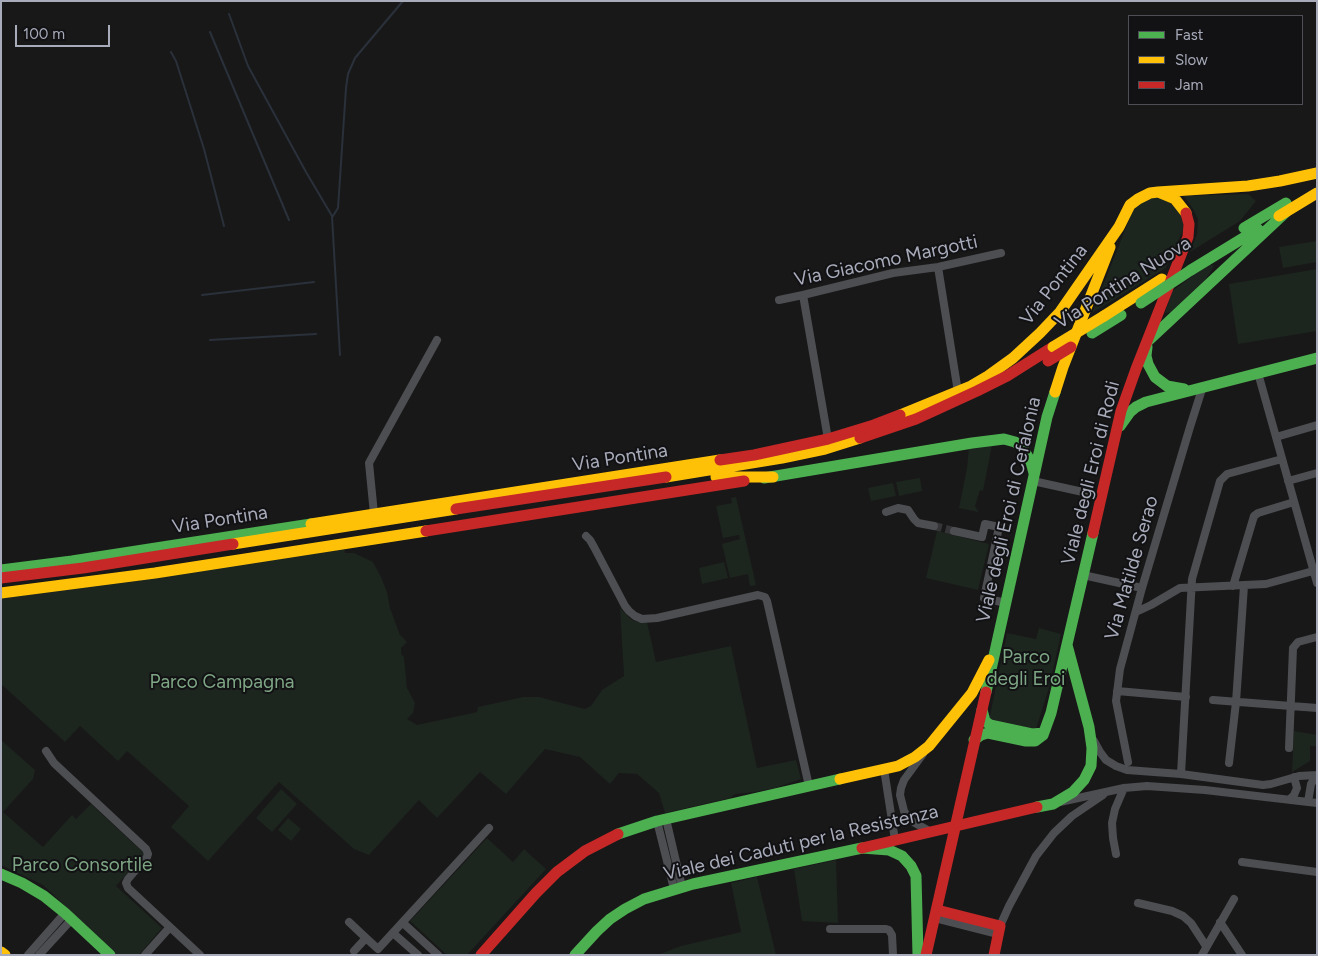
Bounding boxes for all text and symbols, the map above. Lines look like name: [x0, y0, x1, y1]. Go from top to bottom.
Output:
scale bar: [18, 15, 112, 47]
legend: [1128, 15, 1303, 105]
text: 100 m: [23, 25, 65, 43]
text: Fast: [1175, 26, 1203, 44]
text: Slow: [1175, 51, 1208, 69]
text: Jam: [1175, 76, 1203, 94]
street label: Via Giacomo Margotti: [792, 230, 980, 292]
street label: Via Pontina Nuova: [1051, 232, 1195, 334]
street label: Via Pontina: [1015, 240, 1093, 330]
street label: Viale degli Eroi di Rodi: [1057, 379, 1125, 567]
street label: Viale degli Eroi di Cefalonia: [972, 395, 1046, 625]
street label: Via Pontina: [571, 439, 669, 477]
street label: Via Matilde Serao: [1101, 493, 1163, 643]
street label: Via Pontina: [171, 501, 269, 539]
park label: Parco degli Eroi: [986, 646, 1066, 690]
park label: Parco Campagna: [150, 671, 294, 693]
street label: Viale dei Caduti per la Resistenza: [661, 800, 941, 886]
park label: Parco Consortile: [12, 854, 152, 876]

